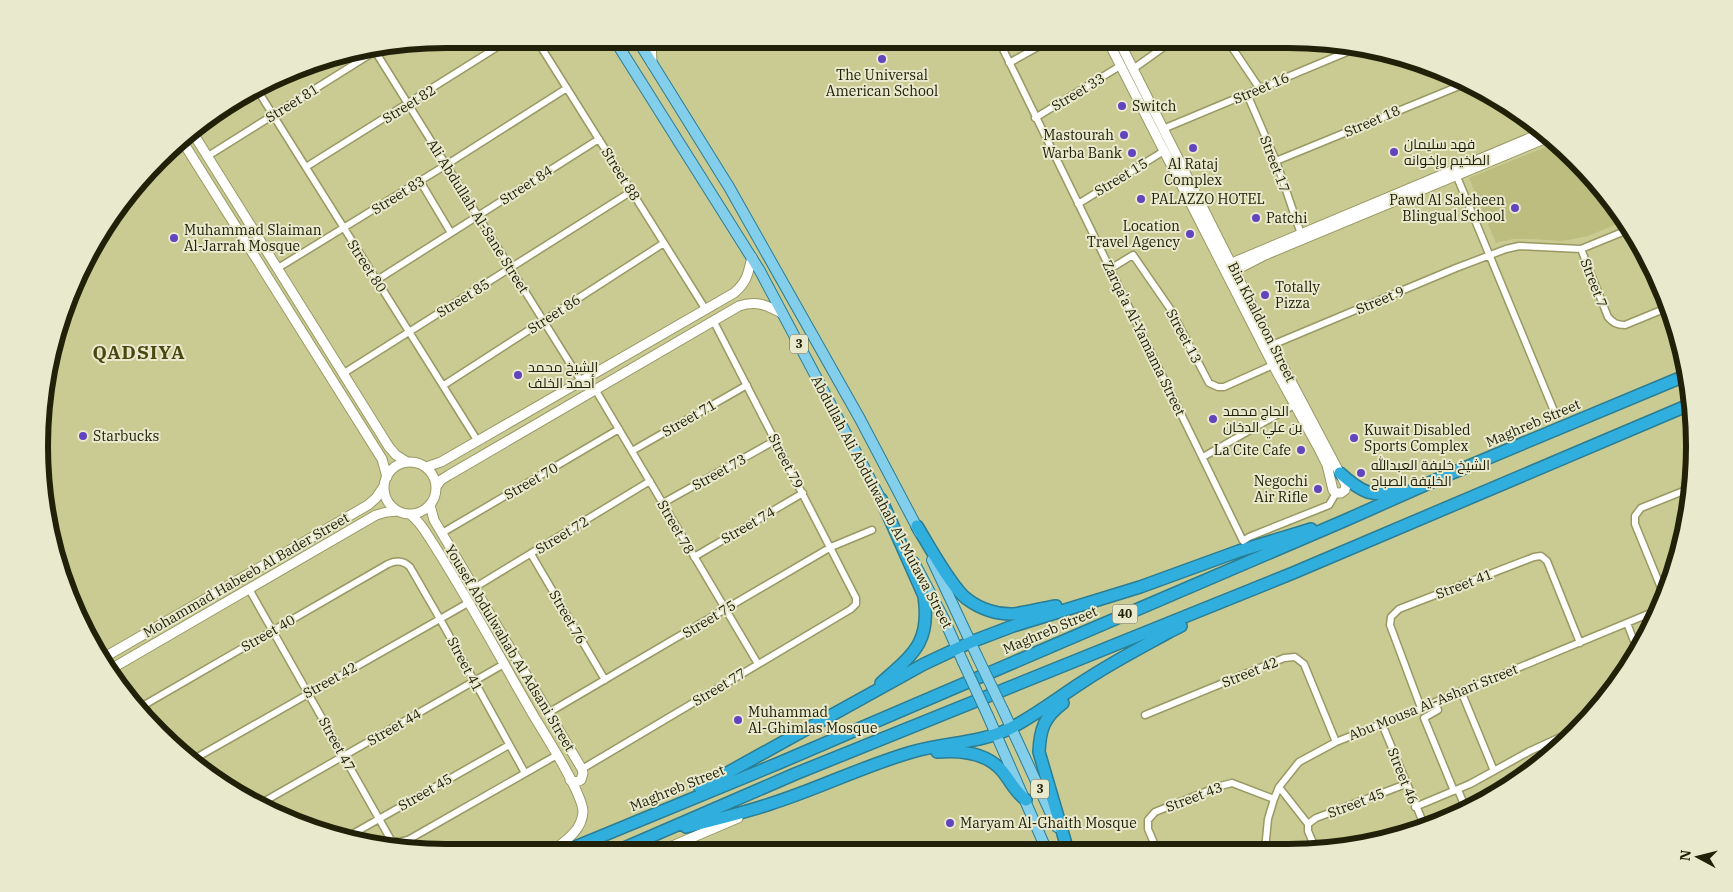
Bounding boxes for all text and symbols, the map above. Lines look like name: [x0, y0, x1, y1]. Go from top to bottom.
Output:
marker: The Universal American School: [876, 53, 888, 65]
place label: The Universal American School: [826, 66, 938, 100]
street label: Street 16: [1230, 68, 1292, 108]
street label: Street 33: [1048, 69, 1108, 115]
street label: Street 81: [262, 80, 322, 126]
street label: Street 82: [379, 81, 439, 127]
place label: Switch: [1132, 97, 1177, 115]
marker: Switch: [1116, 100, 1128, 112]
street label: Street 18: [1341, 101, 1403, 141]
place label: Mastourah: [1043, 126, 1114, 144]
marker: Mastourah: [1118, 129, 1130, 141]
street label: Street 17: [1256, 133, 1294, 195]
place label: فهد سليمان الطخيم وإخوانه: [1404, 135, 1490, 170]
street label: Ali Abdullah Al-Sane Street: [423, 136, 533, 296]
marker: Al Rataj Complex: [1187, 142, 1199, 154]
street label: Street 88: [598, 144, 644, 204]
place label: Warba Bank: [1042, 144, 1123, 162]
marker: فهد سليمان الطخيم وإخوانه: [1388, 146, 1400, 158]
marker: Warba Bank: [1126, 147, 1138, 159]
street label: Street 15: [1091, 154, 1151, 200]
place label: Al Rataj Complex: [1164, 155, 1222, 189]
street label: Street 84: [496, 161, 556, 209]
street label: Street 83: [368, 172, 428, 218]
place label: PALAZZO HOTEL: [1151, 190, 1265, 208]
place label: Pawd Al Saleheen Blingual School: [1389, 191, 1505, 225]
marker: PALAZZO HOTEL: [1135, 193, 1147, 205]
marker: Pawd Al Saleheen Blingual School: [1509, 202, 1521, 214]
place label: Patchi: [1266, 209, 1307, 227]
marker: Patchi: [1250, 212, 1262, 224]
place label: Location Travel Agency: [1087, 217, 1181, 251]
place label: Muhammad Slaiman Al-Jarrah Mosque: [184, 221, 322, 255]
marker: Location Travel Agency: [1184, 228, 1196, 240]
marker: Muhammad Slaiman Al-Jarrah Mosque: [168, 232, 180, 244]
street label: Street 80: [343, 236, 391, 296]
street label: Street 7: [1576, 256, 1612, 310]
street label: Zarqa'a Al-Yamama Street: [1098, 257, 1190, 419]
street label: Bin Khaldoon Street: [1224, 259, 1300, 385]
street label: Street 85: [433, 275, 493, 321]
place label: Totally Pizza: [1275, 278, 1320, 312]
street label: Street 9: [1353, 282, 1407, 318]
marker: Totally Pizza: [1259, 289, 1271, 301]
street label: Street 86: [524, 290, 584, 338]
street label: Street 13: [1162, 306, 1206, 366]
road number: 3: [790, 334, 808, 354]
district label: QADSIYA: [92, 340, 186, 364]
place label: الشيخ محمد أحمد الخلف: [528, 358, 598, 392]
marker: الشيخ محمد أحمد الخلف: [512, 369, 524, 381]
street label: Abdullah Ali Abdulwahab Al-Mutawa Street: [807, 372, 957, 632]
street label: Street 71: [659, 395, 719, 441]
street label: Maghreb Street: [1483, 395, 1583, 451]
place label: الحاج محمد بن علي الدخان: [1223, 402, 1302, 439]
marker: الحاج محمد بن علي الدخان: [1207, 413, 1219, 425]
place label: Kuwait Disabled Sports Complex: [1364, 421, 1471, 455]
place label: Starbucks: [93, 427, 159, 445]
marker: Starbucks: [77, 430, 89, 442]
street label: Street 79: [765, 430, 807, 492]
marker: Kuwait Disabled Sports Complex: [1348, 432, 1360, 444]
place label: La Cite Cafe: [1214, 441, 1291, 459]
marker: La Cite Cafe: [1295, 444, 1307, 456]
street label: Street 73: [689, 450, 749, 494]
place label: الشيخ خليفة العبدالله الخليفة الصباح: [1371, 456, 1490, 490]
street label: Street 70: [501, 458, 561, 504]
marker: الشيخ خليفة العبدالله الخليفة الصباح: [1355, 467, 1367, 479]
place label: Negochi Air Rifle: [1254, 472, 1308, 506]
marker: Negochi Air Rifle: [1312, 483, 1324, 495]
street label: Street 78: [653, 497, 699, 557]
street label: Street 74: [718, 502, 778, 548]
street label: Mohammad Habeeb Al Bader Street: [140, 508, 352, 642]
street label: Street 72: [532, 512, 592, 558]
street label: Yousef Abdulwahab Al Adsani Street: [441, 541, 579, 755]
street label: Street 41: [1433, 565, 1495, 603]
street label: Street 76: [545, 587, 591, 647]
street label: Street 75: [679, 596, 739, 642]
street label: Maghreb Street: [1000, 602, 1100, 658]
road number: 40: [1112, 604, 1138, 624]
street label: Street 40: [238, 610, 298, 656]
street label: Street 41: [443, 634, 487, 694]
street label: Street 42: [1219, 653, 1281, 691]
street label: Street 42: [300, 658, 360, 702]
street label: Abu Mousa Al-Ashari Street: [1346, 660, 1520, 744]
street label: Street 77: [689, 664, 749, 710]
place label: Muhammad Al-Ghimlas Mosque: [748, 703, 877, 737]
street label: Street 44: [364, 704, 424, 750]
street label: Street 47: [315, 714, 359, 774]
marker: Muhammad Al-Ghimlas Mosque: [732, 714, 744, 726]
street label: Street 46: [1384, 745, 1422, 807]
street label: Maghreb Street: [627, 761, 727, 815]
street label: Street 45: [395, 769, 455, 815]
street label: Street 43: [1163, 778, 1225, 816]
road number: 3: [1031, 780, 1049, 799]
street label: Street 45: [1325, 784, 1387, 822]
place label: Maryam Al-Ghaith Mosque: [960, 814, 1137, 832]
marker: Maryam Al-Ghaith Mosque: [944, 817, 956, 829]
north arrow: [1673, 832, 1723, 882]
text: N: [1675, 849, 1695, 862]

